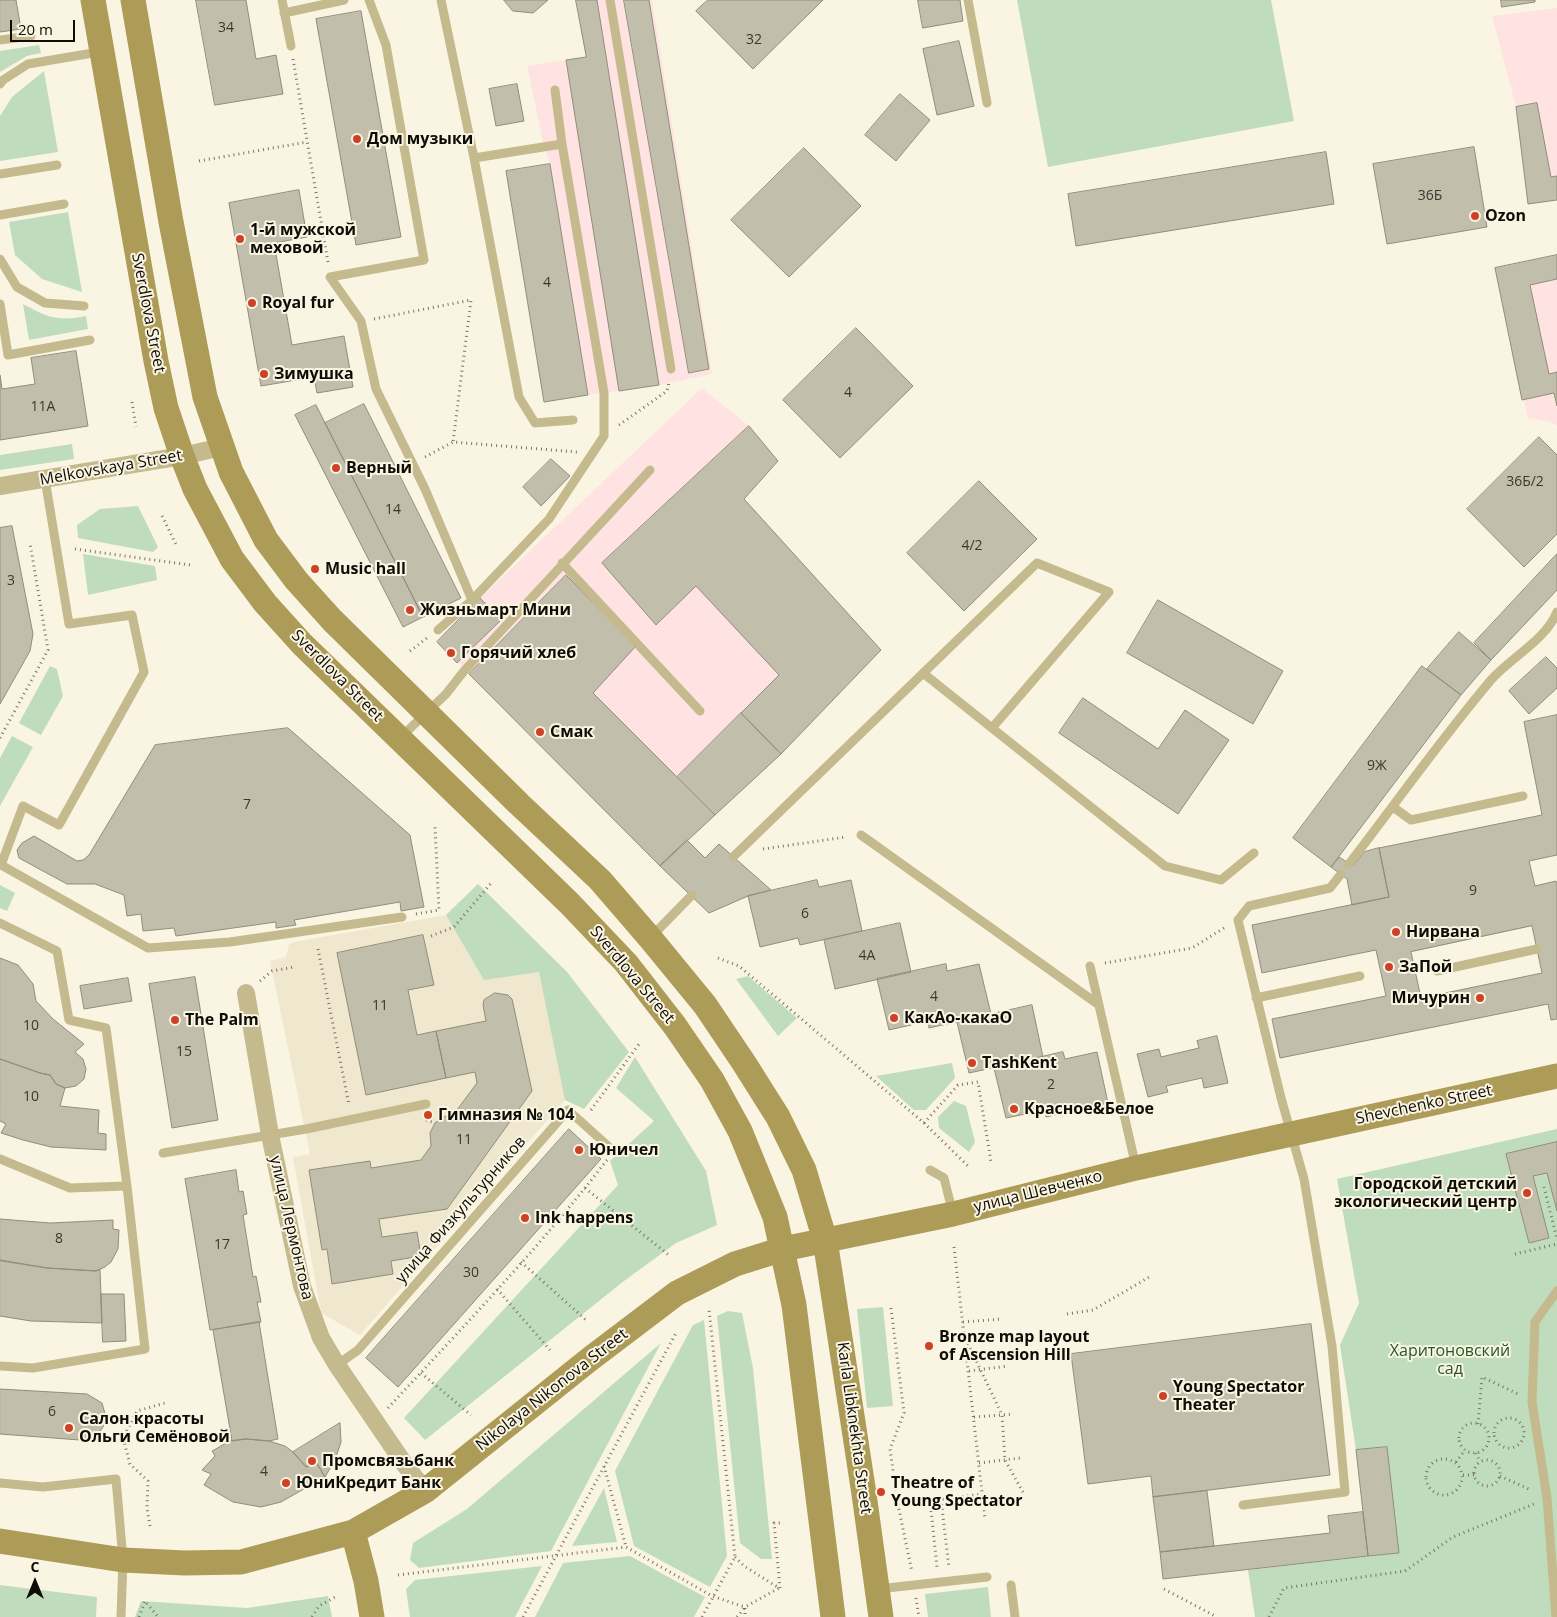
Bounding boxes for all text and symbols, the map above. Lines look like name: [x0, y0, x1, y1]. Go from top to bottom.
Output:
scale bar: [12, 10, 78, 42]
text: 20 m: [18, 19, 53, 39]
house number: 34: [218, 20, 234, 36]
house number: 32: [746, 32, 762, 48]
place label: Дом музыки: [367, 129, 473, 149]
marker: Дом музыки: [351, 133, 363, 145]
house number: 36Б: [1418, 188, 1442, 204]
place label: Ozon: [1485, 206, 1526, 226]
marker: Ozon: [1469, 210, 1481, 222]
place label: 1-й мужской меховой: [250, 220, 356, 258]
marker: 1-й мужской меховой: [234, 233, 246, 245]
street label: Sverdlova Street: [127, 252, 169, 374]
house number: 4: [543, 275, 551, 291]
place label: Royal fur: [262, 293, 334, 313]
marker: Royal fur: [246, 297, 258, 309]
place label: Зимушка: [274, 364, 354, 384]
marker: Зимушка: [258, 368, 270, 380]
house number: 4: [844, 385, 852, 401]
house number: 11А: [31, 399, 55, 415]
street label: Melkovskaya Street: [38, 446, 184, 490]
place label: Верный: [346, 458, 412, 478]
marker: Верный: [330, 462, 342, 474]
house number: 36Б/2: [1506, 474, 1544, 490]
house number: 14: [385, 502, 401, 518]
house number: 4/2: [961, 538, 983, 554]
place label: Music hall: [325, 559, 406, 579]
marker: Music hall: [309, 563, 321, 575]
house number: 3: [7, 573, 15, 589]
place label: Жизньмарт Мини: [420, 600, 571, 620]
marker: Жизньмарт Мини: [404, 604, 416, 616]
street label: Sverdlova Street: [287, 626, 387, 726]
place label: Горячий хлеб: [461, 643, 576, 663]
marker: Горячий хлеб: [445, 647, 457, 659]
place label: Смак: [550, 722, 593, 742]
marker: Смак: [534, 726, 546, 738]
house number: 9Ж: [1367, 758, 1387, 774]
house number: 7: [243, 797, 251, 813]
house number: 9: [1469, 883, 1477, 899]
house number: 6: [801, 906, 809, 922]
street label: Sverdlova Street: [586, 922, 678, 1028]
place label: Нирвана: [1406, 922, 1480, 942]
marker: Нирвана: [1390, 926, 1402, 938]
house number: 4А: [859, 948, 875, 964]
place label: ЗаПой: [1399, 957, 1452, 977]
marker: ЗаПой: [1383, 961, 1395, 973]
place label: Мичурин: [1392, 988, 1470, 1008]
house number: 4: [930, 989, 938, 1005]
marker: Мичурин: [1474, 992, 1486, 1004]
house number: 11: [372, 998, 388, 1014]
place label: КакАо-какаО: [904, 1008, 1012, 1028]
place label: The Palm: [185, 1010, 259, 1030]
marker: КакАо-какаО: [888, 1012, 900, 1024]
marker: The Palm: [169, 1014, 181, 1026]
house number: 10: [23, 1018, 39, 1034]
house number: 15: [176, 1044, 192, 1060]
place label: TashKent: [982, 1053, 1057, 1073]
marker: TashKent: [966, 1057, 978, 1069]
house number: 2: [1047, 1077, 1055, 1093]
street label: Shevchenko Street: [1354, 1081, 1494, 1129]
house number: 10: [23, 1089, 39, 1105]
place label: Красное&Белое: [1024, 1099, 1154, 1119]
marker: Красное&Белое: [1008, 1103, 1020, 1115]
place label: Гимназия № 104: [438, 1105, 574, 1125]
marker: Гимназия № 104: [422, 1109, 434, 1121]
house number: 11: [456, 1132, 472, 1148]
street label: улица Физкультурников: [392, 1133, 530, 1287]
place label: Юничел: [589, 1140, 658, 1160]
marker: Юничел: [573, 1144, 585, 1156]
street label: улица Лермонтова: [265, 1154, 317, 1302]
street label: улица Шевченко: [972, 1167, 1104, 1217]
place label: Городской детский экологический центр: [1334, 1174, 1517, 1212]
marker: Городской детский экологический центр: [1521, 1187, 1533, 1199]
place label: Ink happens: [535, 1208, 633, 1228]
marker: Ink happens: [519, 1212, 531, 1224]
house number: 8: [55, 1231, 63, 1247]
house number: 17: [214, 1237, 230, 1253]
house number: 30: [463, 1265, 479, 1281]
street label: Nikolaya Nikonova Street: [472, 1325, 632, 1455]
place label: Bronze map layout of Ascension Hill: [939, 1327, 1090, 1365]
marker: Bronze map layout of Ascension Hill: [923, 1340, 935, 1352]
street label: Karla Libknekhta Street: [832, 1341, 876, 1515]
park label: Харитоновский сад: [1390, 1341, 1510, 1379]
place label: Young Spectator Theater: [1173, 1377, 1304, 1415]
marker: Young Spectator Theater: [1157, 1390, 1169, 1402]
house number: 6: [48, 1404, 56, 1420]
place label: Салон красоты Ольги Семёновой: [79, 1409, 230, 1447]
marker: Салон красоты Ольги Семёновой: [63, 1422, 75, 1434]
place label: Промсвязьбанк: [322, 1451, 454, 1471]
marker: Промсвязьбанк: [306, 1455, 318, 1467]
house number: 4: [260, 1464, 268, 1480]
place label: ЮниКредит Банк: [296, 1473, 441, 1493]
place label: Theatre of Young Spectator: [891, 1473, 1022, 1511]
marker: ЮниКредит Банк: [280, 1477, 292, 1489]
marker: Theatre of Young Spectator: [875, 1486, 887, 1498]
north arrow: [10, 1557, 60, 1607]
text: С: [31, 1557, 39, 1576]

